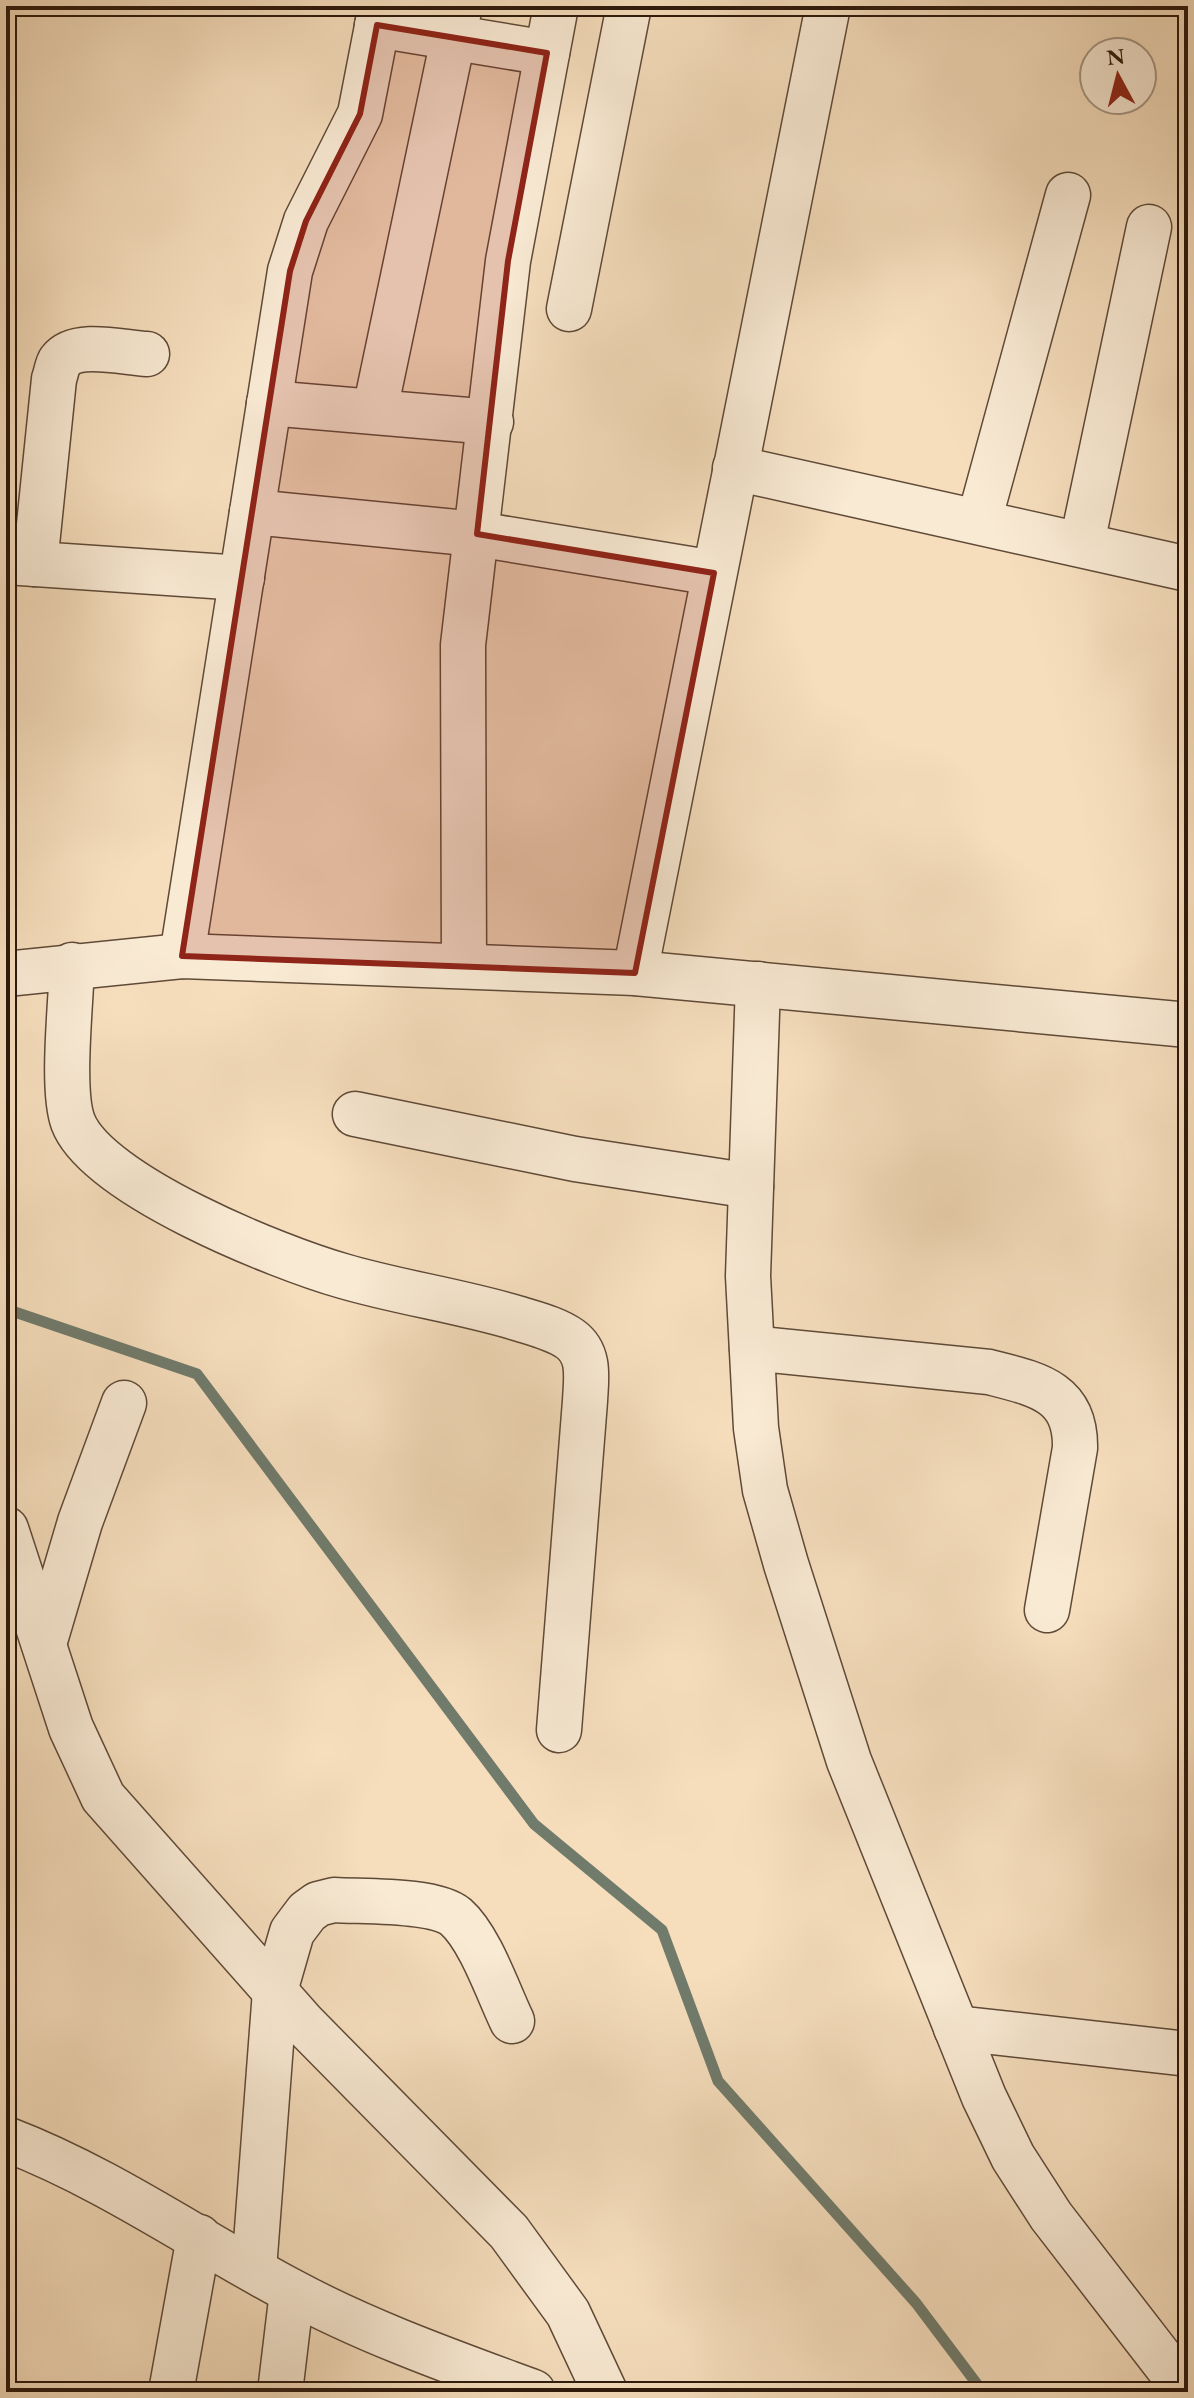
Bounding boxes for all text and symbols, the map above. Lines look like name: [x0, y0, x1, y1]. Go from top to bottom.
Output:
north arrow: [1078, 36, 1158, 116]
text: N: [1105, 41, 1126, 72]

